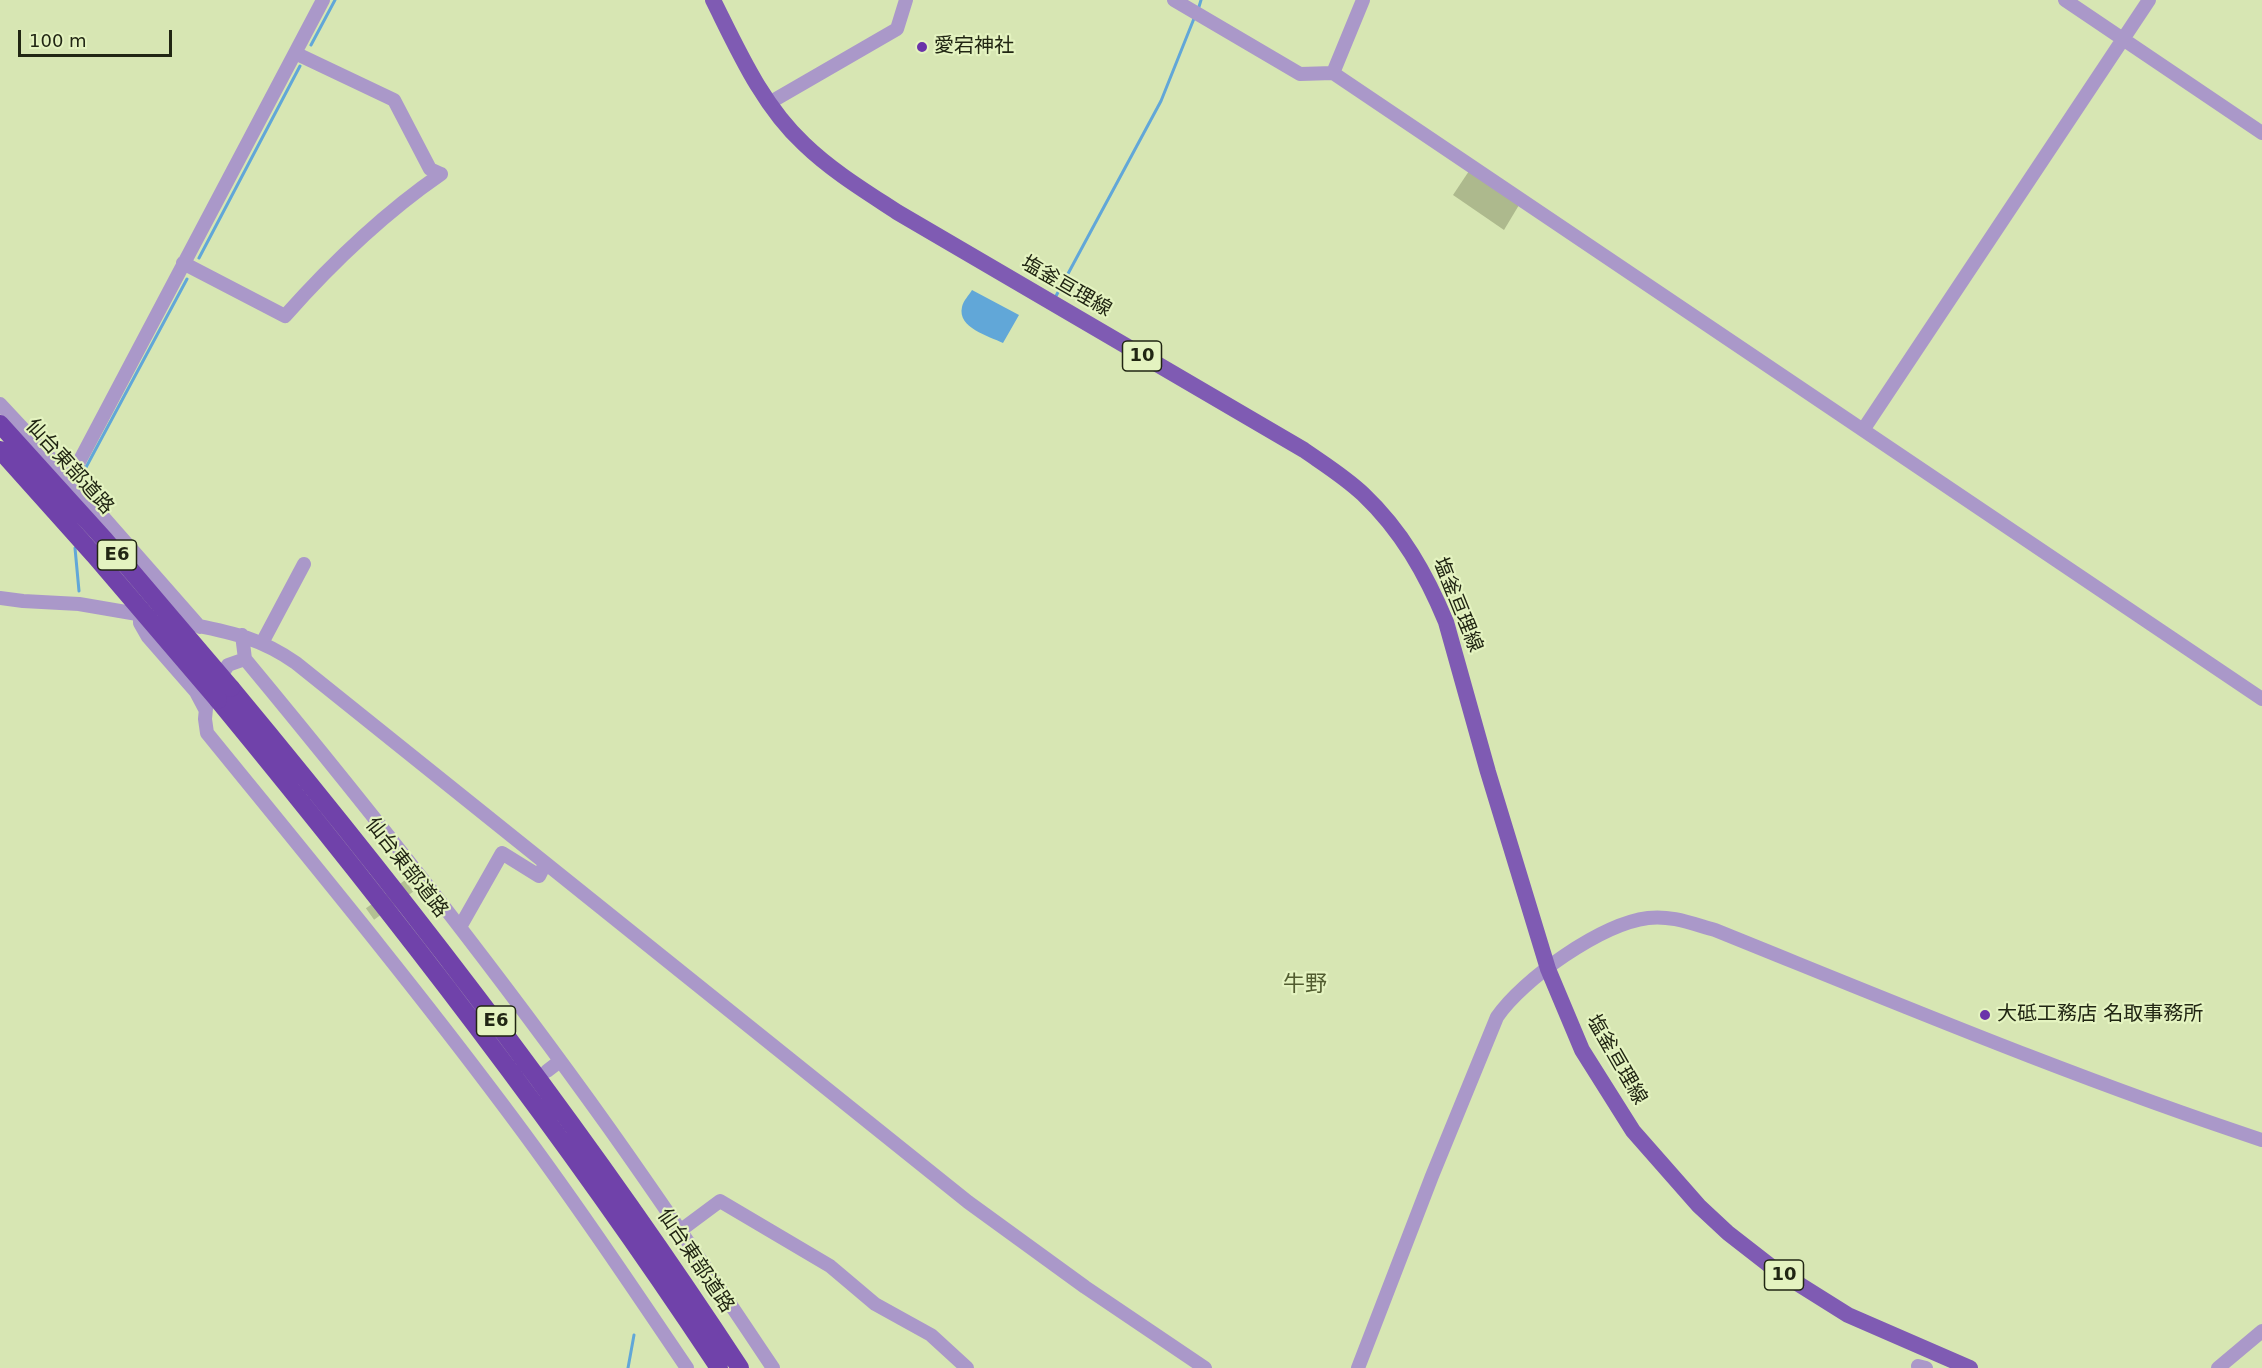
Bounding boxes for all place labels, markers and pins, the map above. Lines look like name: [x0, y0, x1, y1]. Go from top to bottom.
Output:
place label: 愛宕神社: [934, 35, 1014, 59]
marker: 愛宕神社: [915, 40, 929, 54]
place label: 大砥工務店 名取事務所: [1997, 1003, 2203, 1027]
marker: 大砥工務店 名取事務所: [1978, 1008, 1992, 1022]

